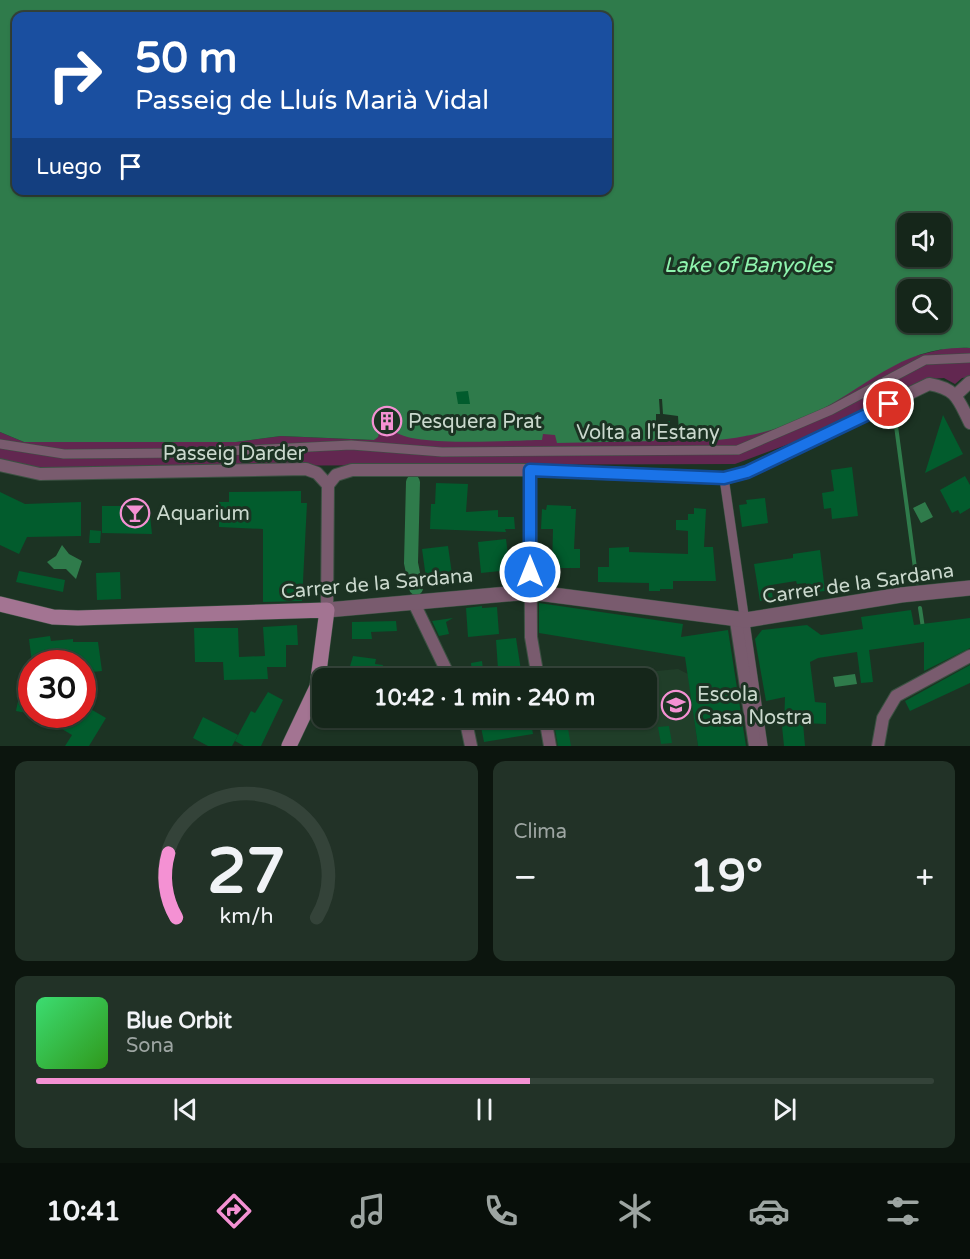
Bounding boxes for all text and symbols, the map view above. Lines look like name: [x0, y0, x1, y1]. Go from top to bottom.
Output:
text: 50 m: [135, 33, 237, 84]
icon: right: [36, 36, 114, 114]
text: Passeig de Lluís Marià Vidal: [135, 84, 489, 117]
icon: arrive: [114, 150, 147, 183]
text: Luego: [36, 154, 102, 180]
map controls: [897, 213, 951, 333]
button: sound: [897, 213, 951, 267]
water label: Lake of Banyoles: [664, 253, 834, 278]
button: search: [897, 279, 951, 333]
pin: [863, 378, 914, 429]
icon: arrive: [872, 387, 905, 420]
building icon: Pesquera Prat: [371, 405, 403, 437]
place label: Pesquera Prat: [408, 410, 542, 434]
street label: Volta a l'Estany: [576, 421, 720, 445]
street label: Passeig Darder: [163, 442, 306, 466]
bar icon: Aquarium: [119, 497, 151, 529]
place label: Aquarium: [156, 502, 250, 526]
position arrow: [498, 540, 562, 604]
street label: Carrer de la Sardana: [761, 559, 955, 609]
street label: Carrer de la Sardana: [280, 564, 474, 604]
speed limit sign: 30: [18, 650, 96, 728]
place label: Escola Casa Nostra: [697, 683, 812, 730]
text: 10:42 · 1 min · 240 m: [374, 685, 595, 711]
school or university icon: Escola Casa Nostra: [660, 689, 692, 721]
text: Clima: [514, 820, 567, 844]
text: 27: [207, 835, 285, 910]
text: 19°: [689, 850, 763, 904]
text: −: [514, 858, 537, 897]
text: +: [915, 858, 934, 897]
text: km/h: [219, 903, 273, 929]
text: Blue Orbit: [126, 1008, 232, 1034]
text: Sona: [126, 1034, 174, 1058]
icon: previous: [169, 1093, 202, 1126]
icon: pause: [468, 1093, 501, 1126]
icon: next: [768, 1093, 801, 1126]
icon: directions: [213, 1190, 255, 1232]
icon: music: [347, 1190, 389, 1232]
icon: phone: [480, 1190, 522, 1232]
icon: climate: [614, 1190, 656, 1232]
icon: car: [748, 1190, 790, 1232]
icon: filters: [882, 1190, 924, 1232]
text: 10:41: [46, 1195, 121, 1228]

